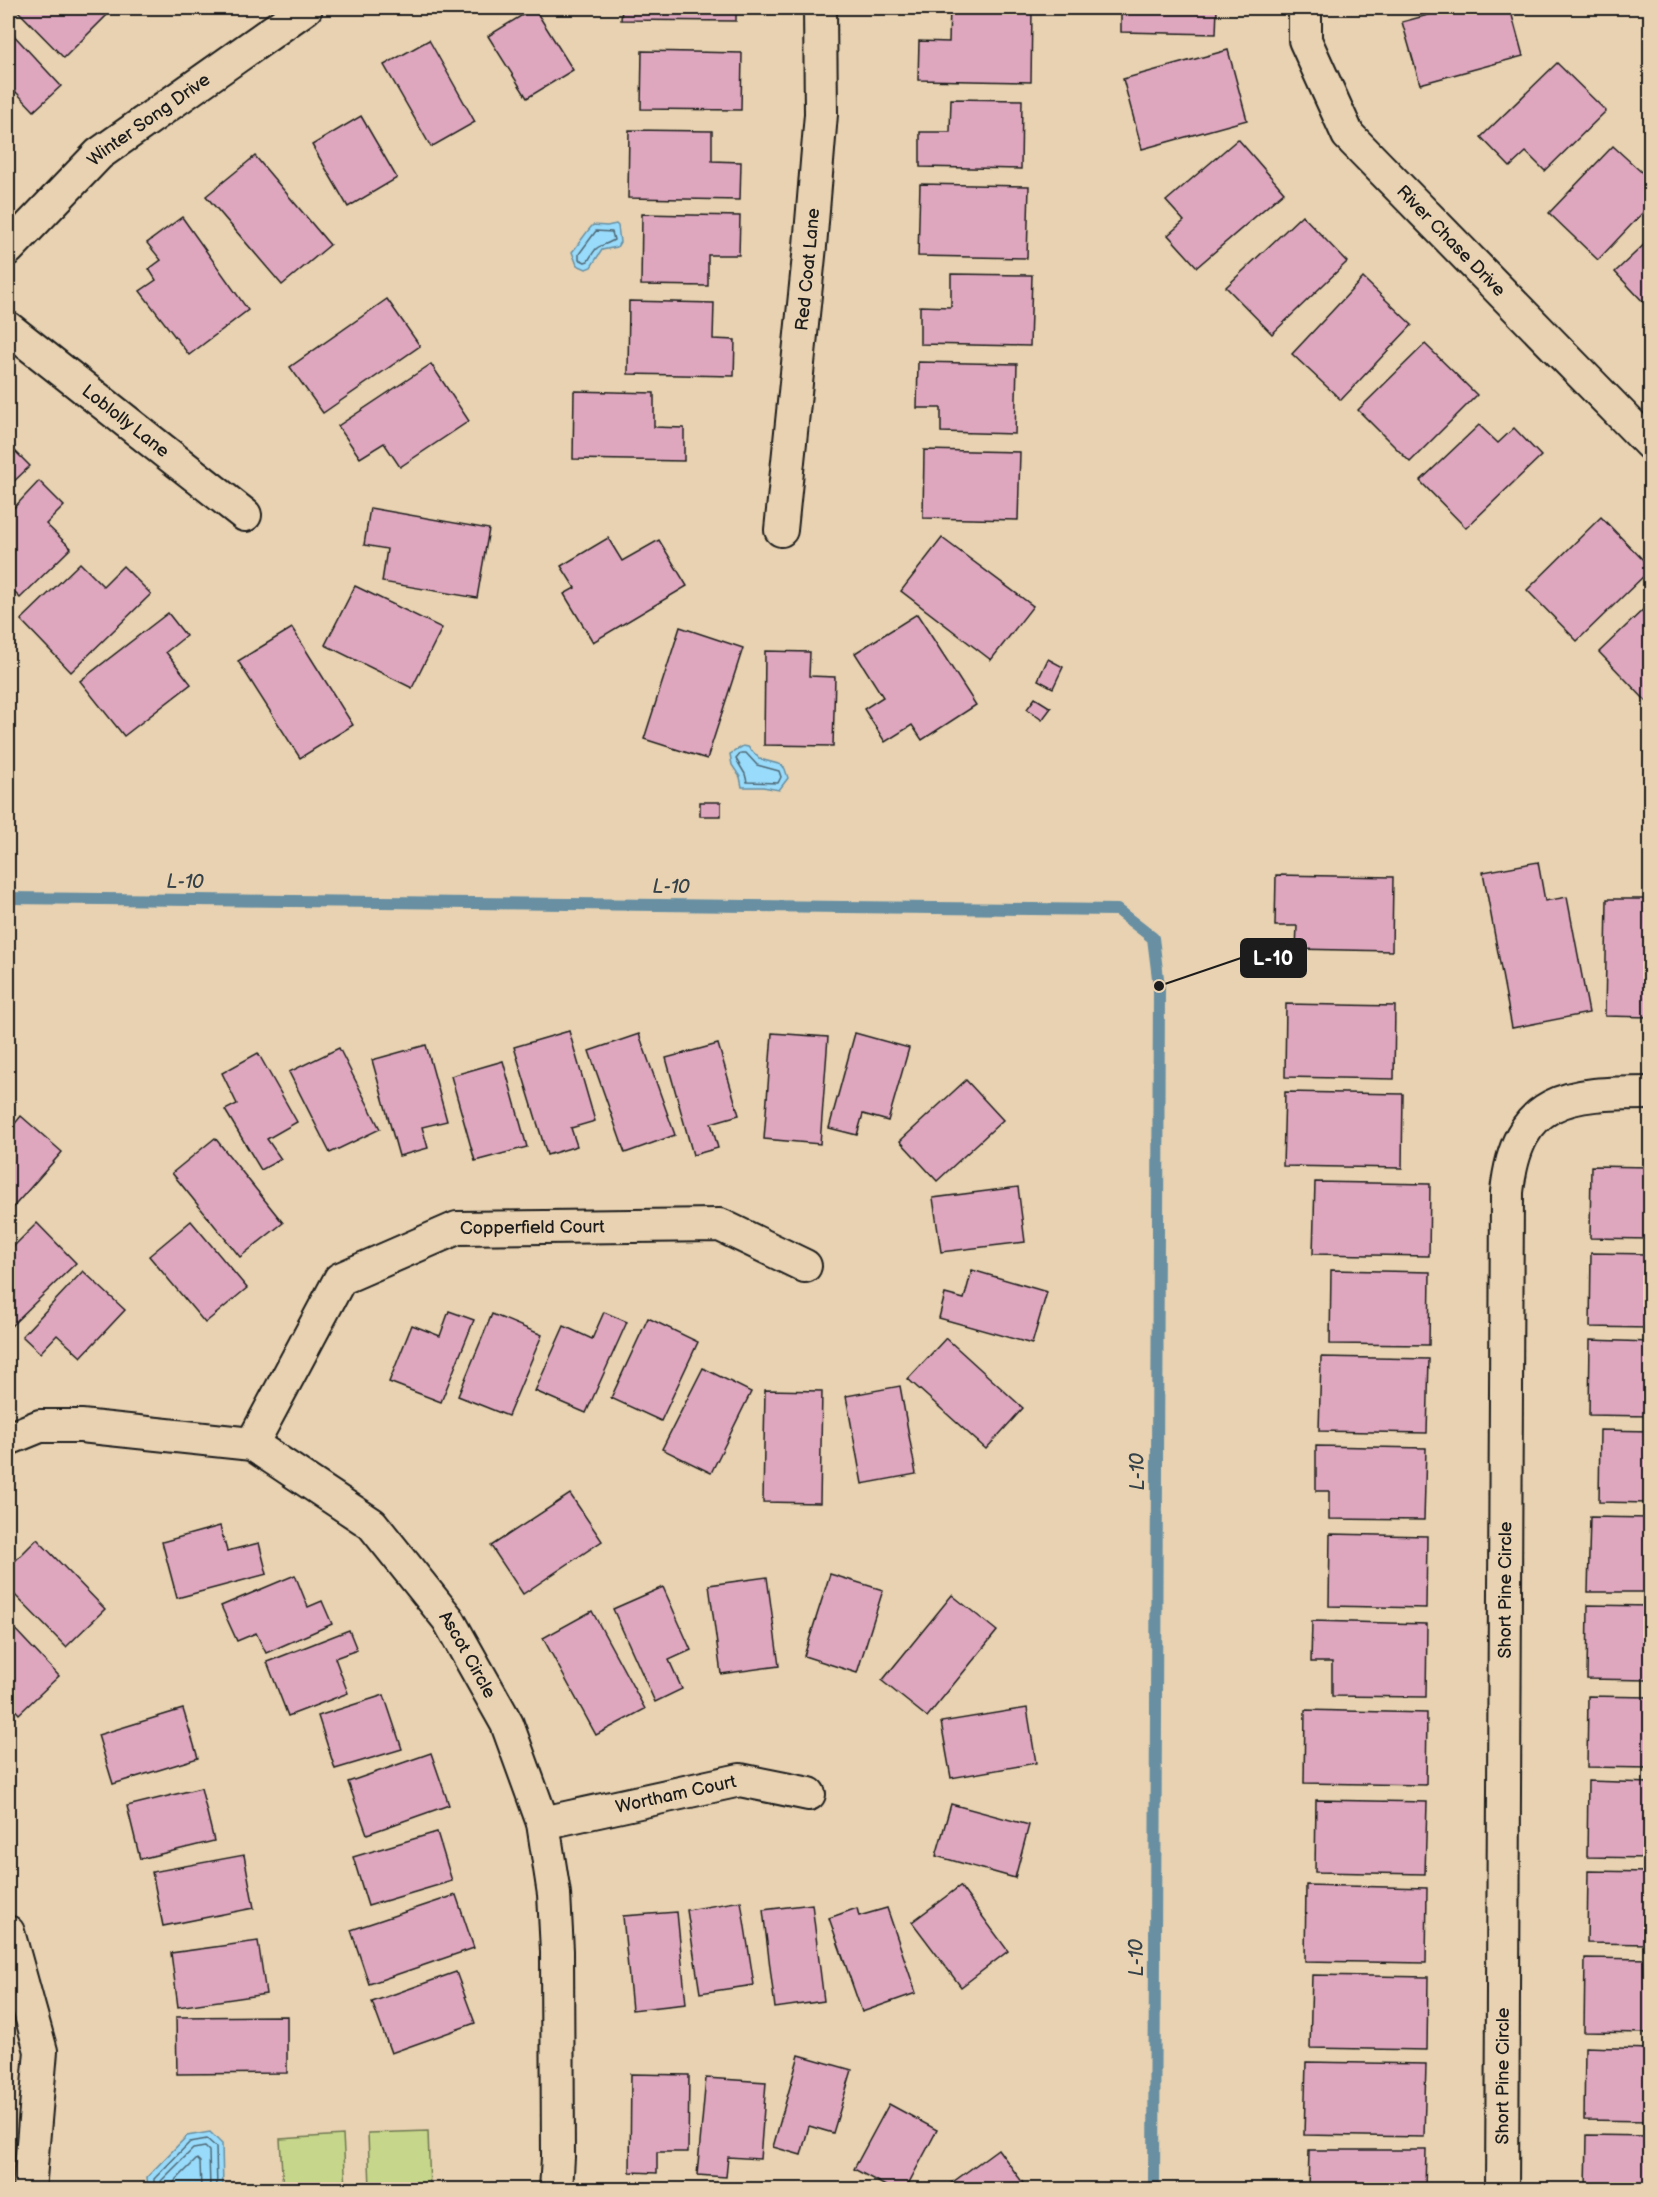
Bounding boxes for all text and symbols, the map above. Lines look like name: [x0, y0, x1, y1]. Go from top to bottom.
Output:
street label: Winter Song Drive: [83, 69, 214, 171]
street label: River Chase Drive: [1392, 181, 1510, 301]
street label: Red Coat Lane: [791, 207, 824, 332]
street label: Loblolly Lane: [78, 381, 173, 462]
water label: L-10: [166, 870, 204, 894]
water label: L-10: [652, 875, 690, 899]
callout: L-10: [1241, 939, 1306, 977]
text: L-10: [1253, 947, 1293, 971]
street label: Copperfield Court: [460, 1216, 605, 1239]
water label: L-10: [1126, 1453, 1150, 1491]
street label: Short Pine Circle: [1495, 1521, 1516, 1658]
street label: Ascot Circle: [435, 1607, 500, 1702]
street label: Wortham Court: [614, 1771, 739, 1818]
water label: L-10: [1125, 1939, 1149, 1977]
street label: Short Pine Circle: [1492, 2007, 1514, 2144]

